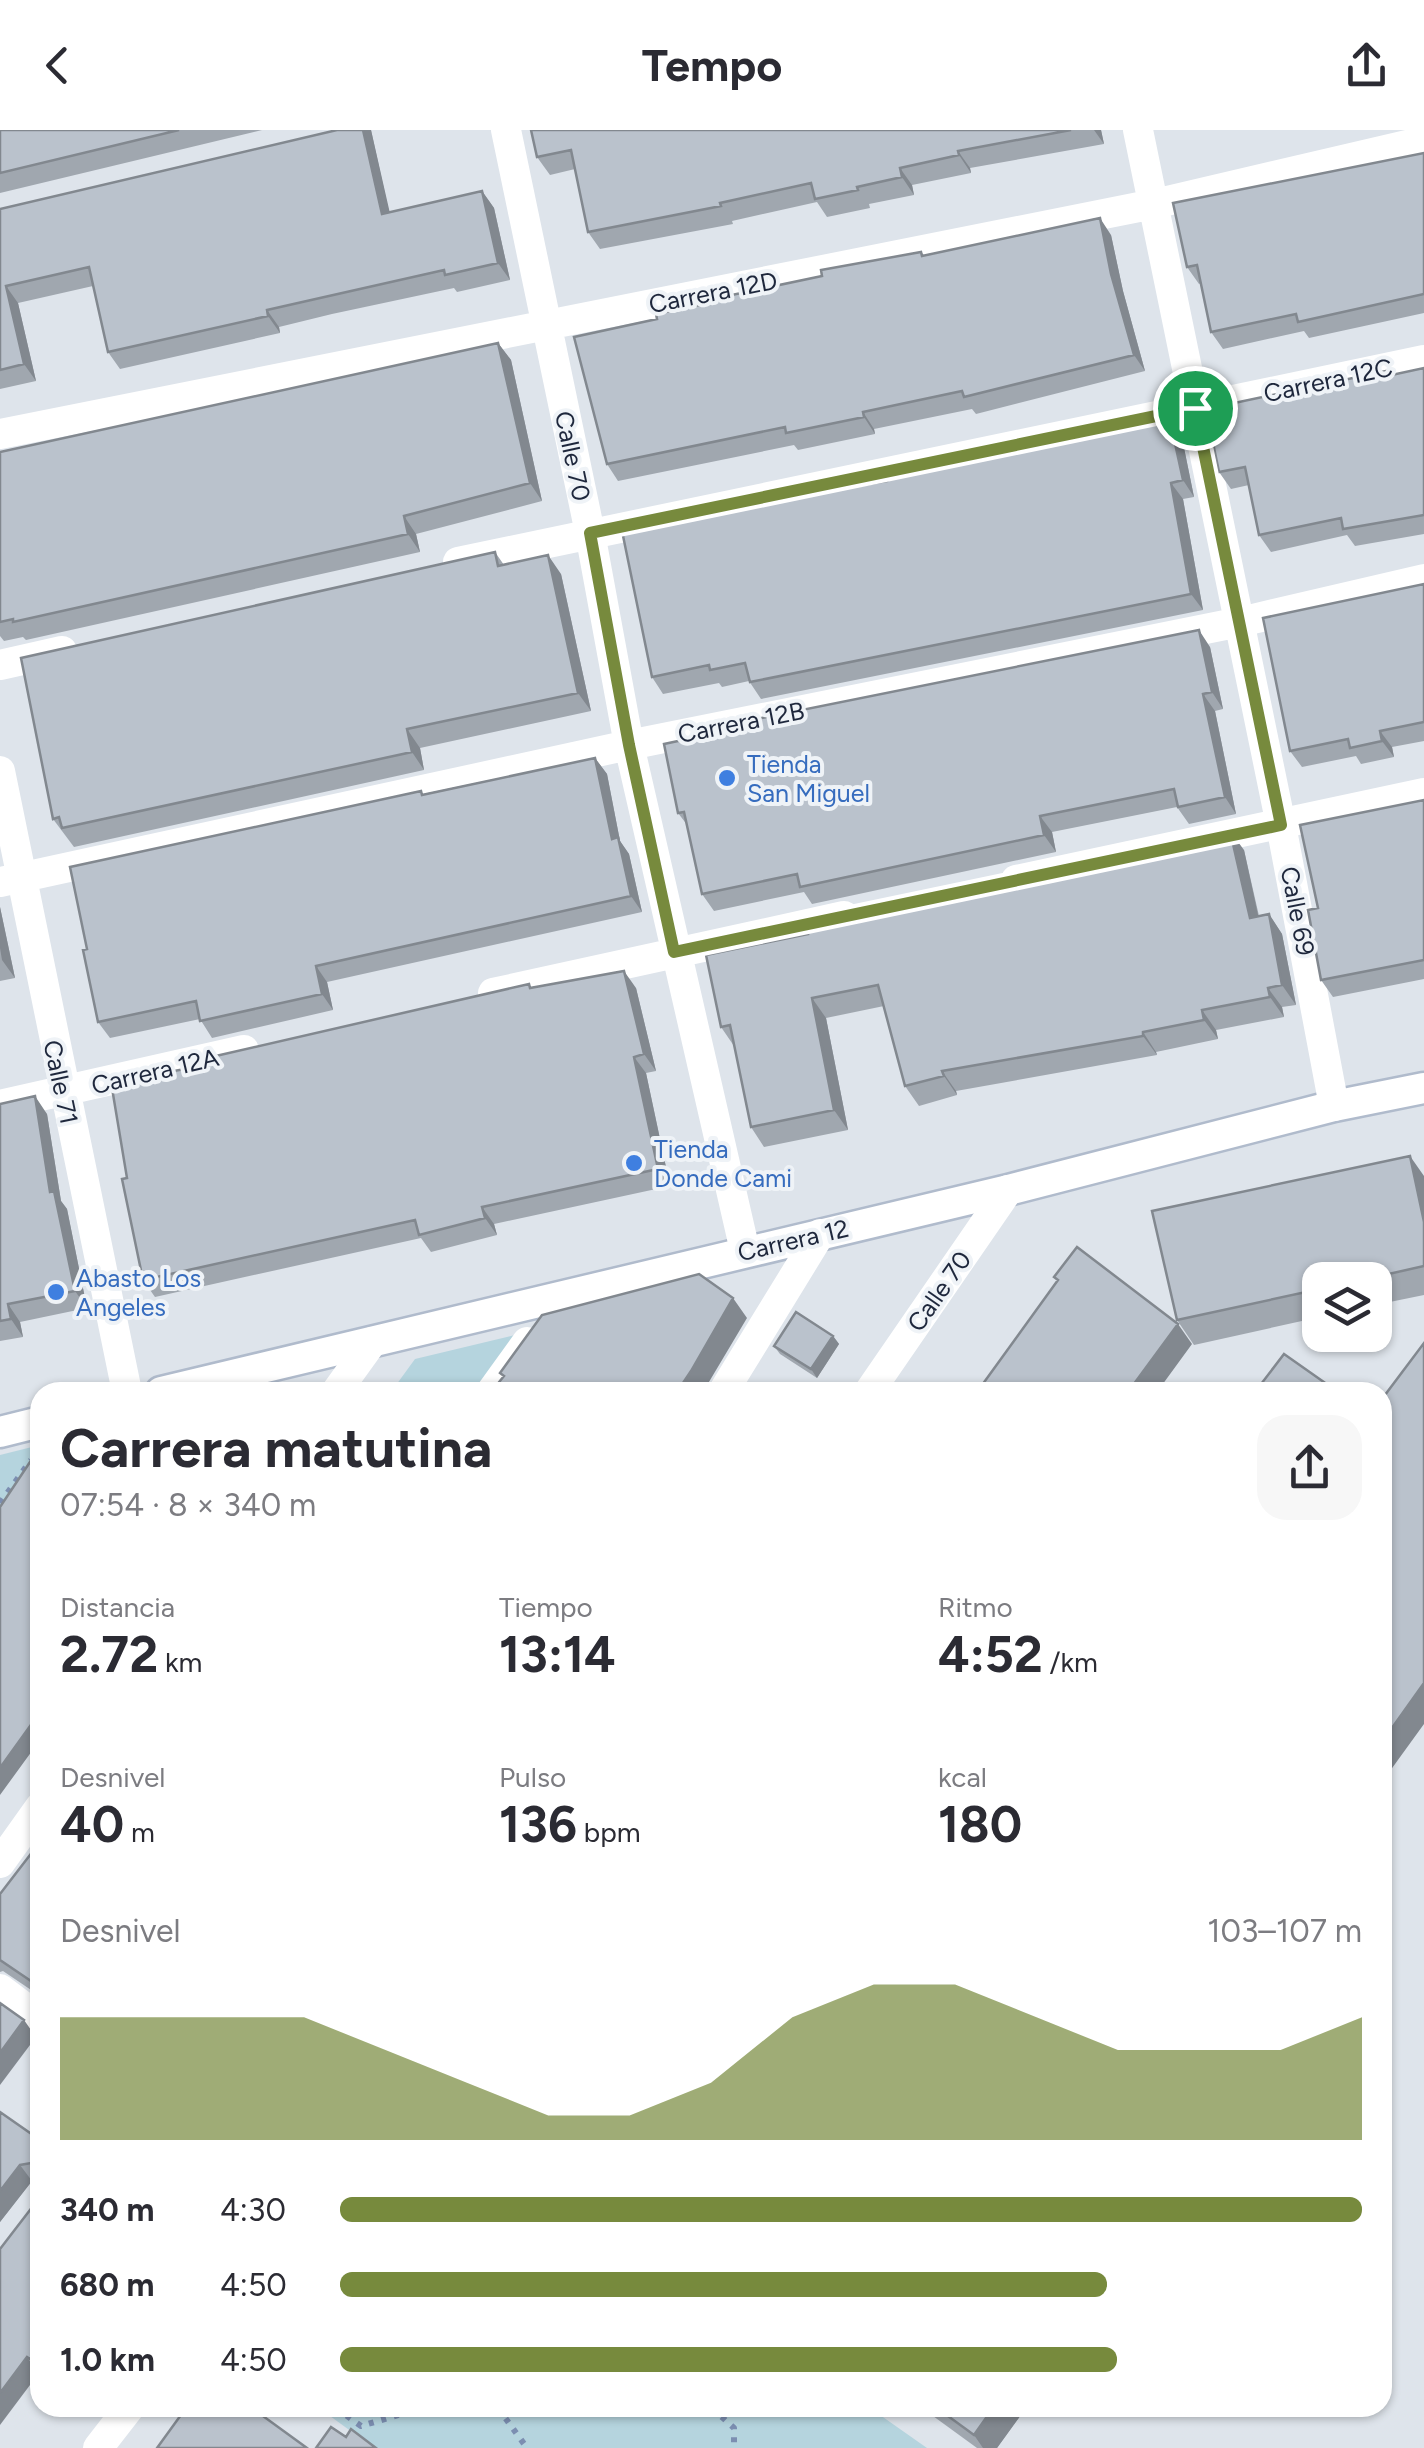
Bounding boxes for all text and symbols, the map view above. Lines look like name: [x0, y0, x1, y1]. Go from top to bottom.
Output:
icon: back: [30, 38, 85, 93]
text: Tempo: [642, 38, 782, 92]
icon: share: [1339, 38, 1394, 93]
street label: Carrera 12D: [646, 265, 780, 319]
street label: Carrera 12C: [1261, 352, 1395, 408]
pin: [1153, 366, 1238, 451]
icon: arrive: [1168, 381, 1223, 436]
street label: Calle 70: [549, 408, 597, 504]
street label: Carrera 12B: [675, 695, 807, 749]
place label: Tienda San Miguel: [747, 749, 870, 808]
marker: Tienda San Miguel: [716, 767, 738, 789]
street label: Calle 69: [1275, 864, 1321, 958]
street label: Calle 71: [37, 1037, 85, 1127]
street label: Carrera 12A: [88, 1042, 222, 1100]
place label: Tienda Donde Cami: [654, 1134, 792, 1193]
marker: Tienda Donde Cami: [623, 1152, 645, 1174]
street label: Carrera 12: [735, 1213, 851, 1267]
street label: Calle 70: [901, 1245, 977, 1337]
map controls: [1302, 1262, 1392, 1352]
button: layers: [1302, 1262, 1392, 1352]
place label: Abasto Los Angeles: [76, 1263, 201, 1322]
marker: Abasto Los Angeles: [45, 1281, 67, 1303]
text: Carrera matutina: [60, 1415, 492, 1481]
button: share: [1257, 1415, 1362, 1520]
text: 07:54 · 8 × 340 m: [60, 1486, 316, 1524]
text: Distancia: [60, 1590, 175, 1624]
text: Tiempo: [499, 1590, 593, 1624]
text: Ritmo: [938, 1590, 1013, 1624]
text: 2.72: [60, 1624, 158, 1685]
text: 13:14: [499, 1624, 616, 1685]
text: 4:52: [938, 1624, 1043, 1685]
text: km: [158, 1645, 202, 1679]
text: /km: [1043, 1645, 1098, 1679]
text: Desnivel: [60, 1760, 165, 1794]
text: Pulso: [499, 1760, 566, 1794]
text: kcal: [938, 1760, 987, 1794]
text: 40: [60, 1794, 124, 1855]
text: 136: [499, 1794, 577, 1855]
text: 180: [938, 1794, 1022, 1855]
text: m: [124, 1815, 155, 1849]
text: bpm: [577, 1815, 641, 1849]
text: Desnivel: [60, 1912, 180, 1950]
text: 103–107 m: [1207, 1912, 1362, 1950]
text: 340 m: [60, 2191, 154, 2229]
text: 4:30: [220, 2191, 286, 2229]
text: 680 m: [60, 2266, 154, 2304]
text: 4:50: [220, 2266, 287, 2304]
text: 1.0 km: [60, 2341, 155, 2379]
text: 4:50: [220, 2341, 287, 2379]

